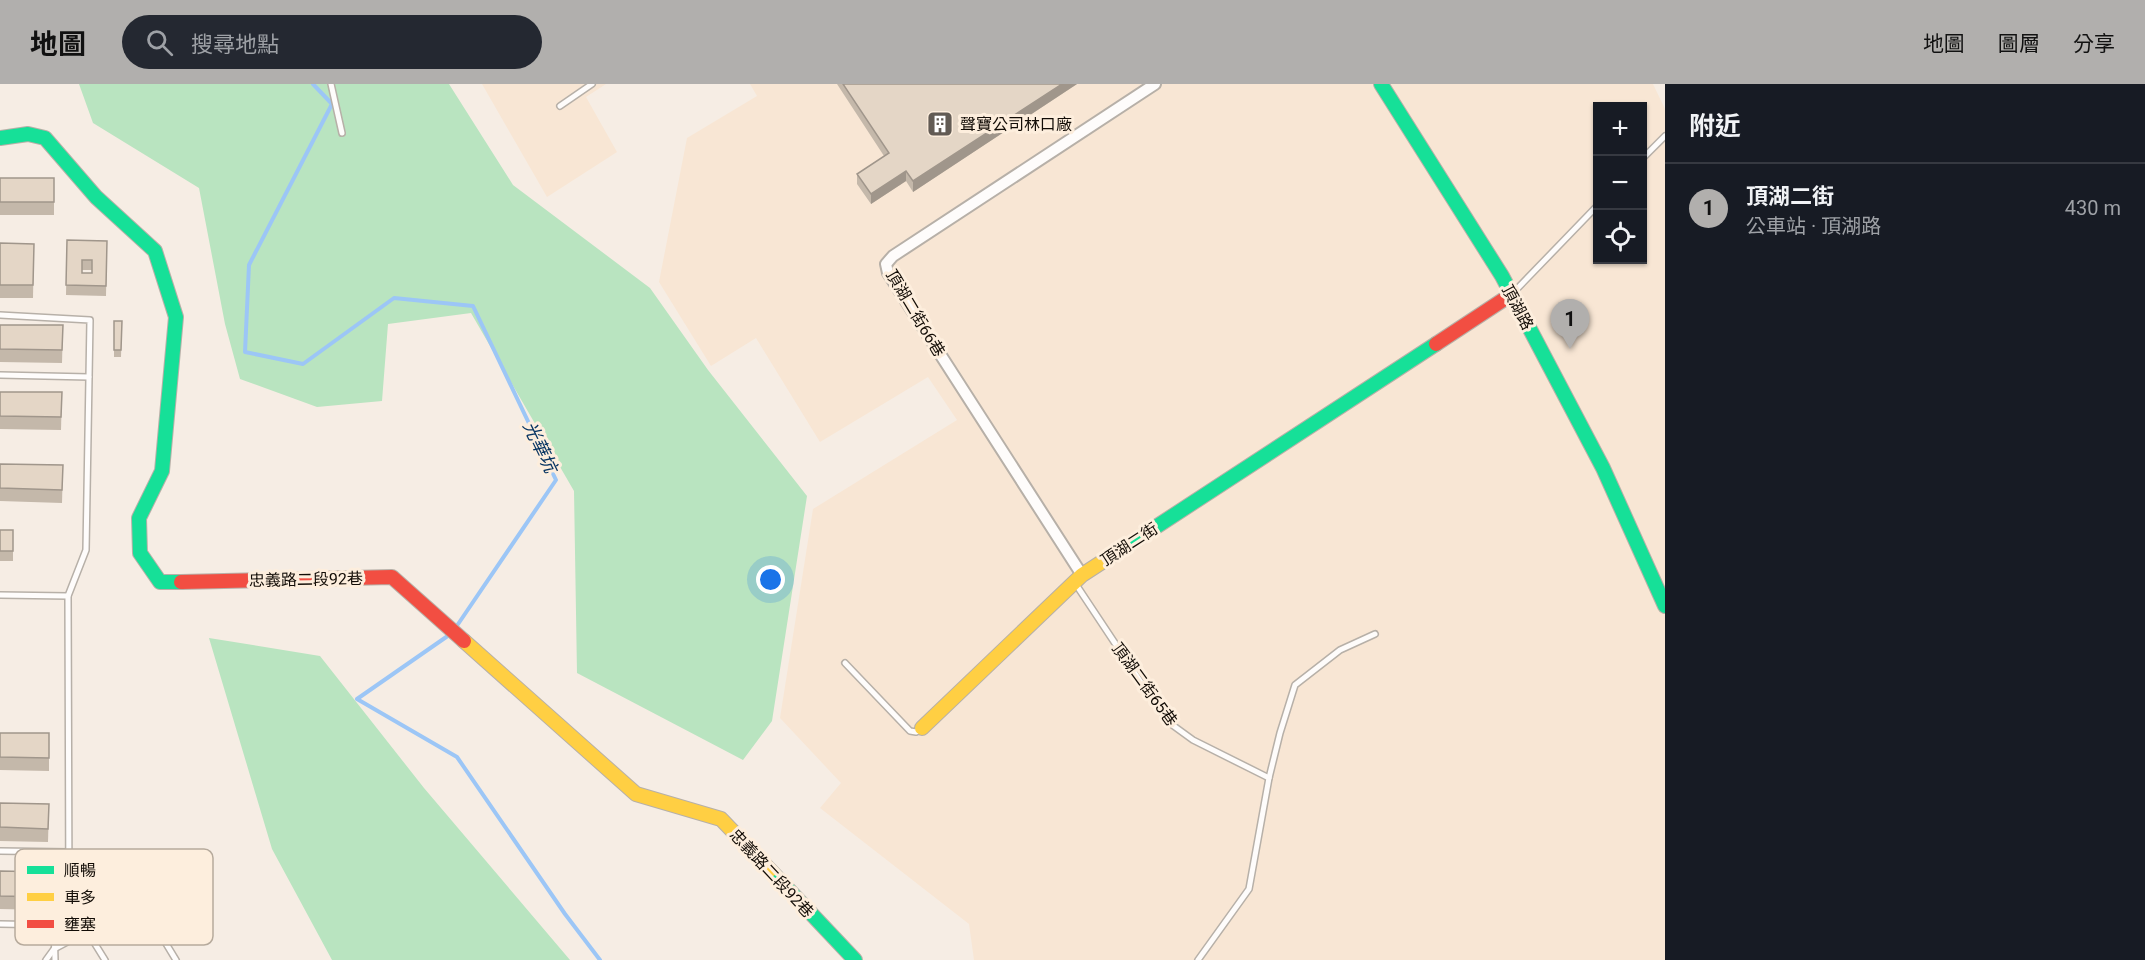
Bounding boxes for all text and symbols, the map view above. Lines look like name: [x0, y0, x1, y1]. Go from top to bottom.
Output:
search box: [122, 15, 542, 69]
icon: search: [143, 26, 176, 59]
text: 地圖: [30, 28, 86, 61]
text: 搜尋地點: [191, 32, 279, 57]
text: 地圖: [1923, 32, 1965, 56]
text: 圖層: [1998, 32, 2040, 56]
text: 分享: [2073, 32, 2115, 56]
map controls: [1593, 102, 1647, 264]
button: +: [1593, 102, 1647, 156]
building icon: 聲寶公司林口廠: [925, 109, 955, 139]
text: 附近: [1689, 111, 1741, 141]
place label: 聲寶公司林口廠: [960, 115, 1072, 134]
button: −: [1593, 156, 1647, 210]
text: 頂湖二街: [1746, 184, 1834, 209]
text: 1: [1703, 196, 1714, 220]
text: 430 m: [2065, 196, 2121, 220]
button: locate: [1593, 210, 1647, 264]
text: 公車站 · 頂湖路: [1746, 214, 1881, 238]
street label: 頂湖二街66巷: [882, 266, 949, 360]
street label: 頂湖路: [1498, 282, 1537, 333]
pin: 1: [1550, 300, 1590, 349]
water label: 光華坑: [519, 418, 563, 478]
street label: 頂湖二街: [1097, 519, 1161, 570]
your location: [756, 565, 785, 594]
street label: 忠義路二段92巷: [249, 569, 363, 590]
street label: 頂湖二街65巷: [1108, 639, 1181, 730]
street label: 忠義路二段92巷: [726, 825, 817, 922]
legend: [15, 849, 213, 945]
text: 順暢: [64, 861, 96, 880]
text: 車多: [64, 888, 96, 907]
text: 壅塞: [64, 915, 96, 934]

